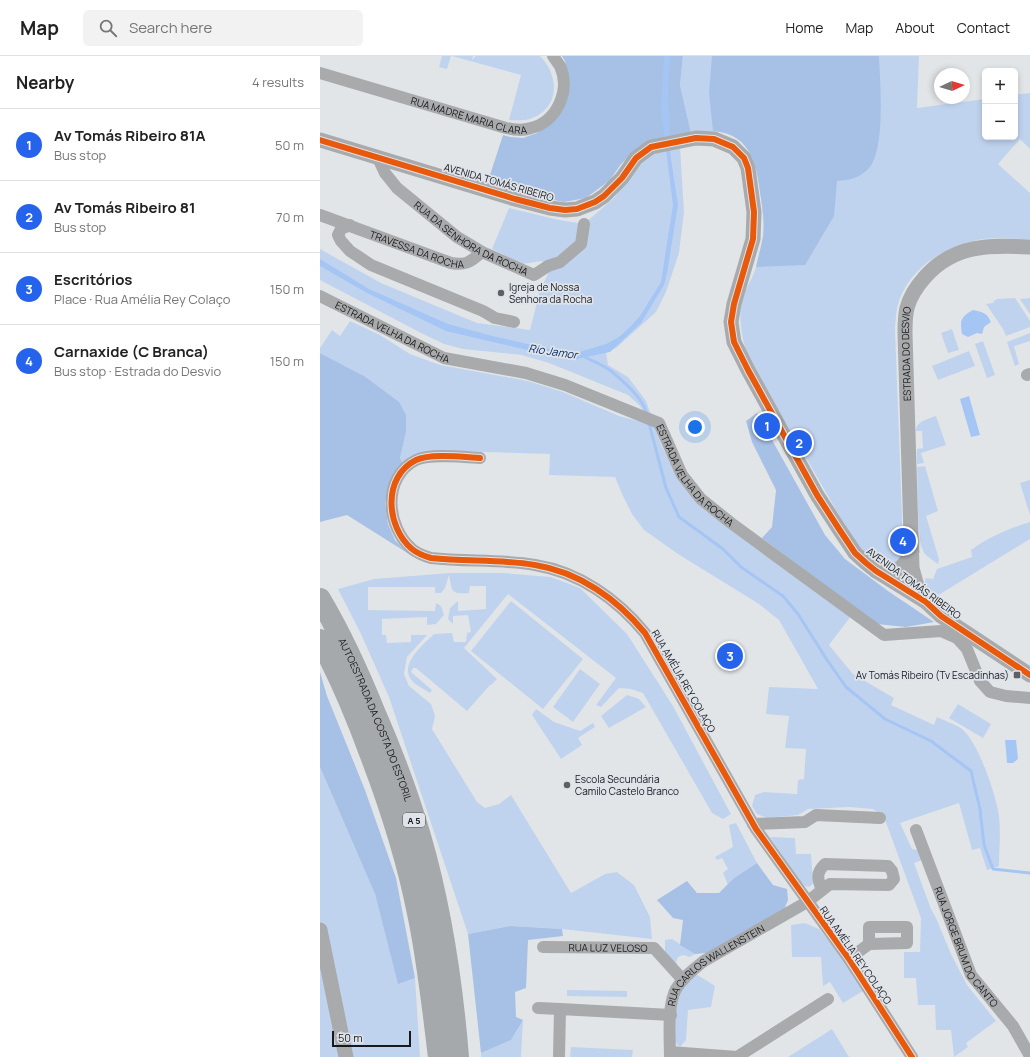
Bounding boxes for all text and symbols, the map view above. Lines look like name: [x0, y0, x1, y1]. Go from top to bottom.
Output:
search box: [83, 10, 363, 46]
text: Map: [20, 15, 59, 41]
icon: search: [97, 17, 119, 39]
text: Search here: [129, 17, 212, 38]
text: Home: [786, 18, 823, 37]
text: Map: [845, 18, 873, 37]
text: About: [895, 18, 935, 37]
text: Contact: [957, 18, 1010, 37]
north arrow: [934, 68, 970, 104]
map controls: [982, 68, 1018, 140]
button: +: [982, 68, 1018, 104]
text: Nearby: [16, 71, 74, 94]
text: 4 results: [252, 73, 304, 91]
street label: RUA MADRE MARIA CLARA: [409, 93, 528, 137]
button: −: [982, 104, 1018, 140]
text: Av Tomás Ribeiro 81A: [54, 125, 206, 146]
text: 1: [26, 136, 32, 154]
text: 50 m: [275, 136, 304, 154]
text: Bus stop: [54, 146, 106, 164]
street label: AVENIDA TOMÁS RIBEIRO: [442, 160, 556, 204]
text: Av Tomás Ribeiro 81: [54, 197, 196, 218]
street label: RUA DA SENHORA DA ROCHA: [411, 198, 531, 279]
text: 2: [25, 208, 33, 226]
text: 70 m: [276, 208, 304, 226]
text: Bus stop: [54, 218, 106, 236]
street label: TRAVESSA DA ROCHA: [368, 227, 465, 271]
text: Escritórios: [54, 269, 132, 290]
text: 3: [25, 280, 33, 298]
text: 150 m: [270, 280, 304, 298]
place label: Igreja de Nossa Senhora da Rocha: [509, 280, 592, 306]
marker: Igreja de Nossa Senhora da Rocha: [496, 288, 506, 298]
text: Place · Rua Amélia Rey Colaço: [54, 290, 230, 308]
street label: ESTRADA VELHA DA ROCHA: [333, 298, 451, 366]
street label: ESTRADA DO DESVIO: [898, 305, 914, 401]
water label: Rio Jamor: [528, 340, 580, 362]
text: Carnaxide (C Branca): [54, 341, 209, 362]
text: 4: [25, 352, 33, 370]
text: 150 m: [270, 352, 304, 370]
text: Bus stop · Estrada do Desvio: [54, 362, 221, 380]
pin: 1: [754, 411, 780, 441]
your location: [685, 417, 705, 437]
street label: ESTRADA VELHA DA ROCHA: [653, 422, 737, 530]
pin: 2: [786, 428, 812, 458]
pin: 4: [890, 526, 916, 556]
street label: AVENIDA TOMÁS RIBEIRO: [864, 544, 964, 622]
street label: RUA AMÉLIA REY COLAÇO: [649, 627, 719, 735]
street label: AUTOESTRADA DA COSTA DO ESTORIL: [335, 636, 416, 803]
pin: 3: [717, 641, 743, 671]
place label: Av Tomás Ribeiro (Tv Escadinhas): [856, 668, 1009, 682]
marker: Av Tomás Ribeiro (Tv Escadinhas): [1012, 670, 1022, 680]
place label: Escola Secundária Camilo Castelo Branco: [575, 772, 679, 798]
marker: Escola Secundária Camilo Castelo Branco: [562, 780, 572, 790]
road number: A 5: [403, 813, 425, 827]
street label: RUA JORGE BRUM DO CANTO: [931, 885, 1002, 1010]
street label: RUA AMÉLIA REY COLAÇO: [817, 903, 895, 1007]
street label: RUA CARLOS WALLENSTEIN: [664, 921, 767, 1007]
street label: RUA LUZ VELOSO: [568, 940, 648, 955]
scale bar: [332, 1029, 411, 1048]
text: 50 m: [338, 1030, 363, 1045]

